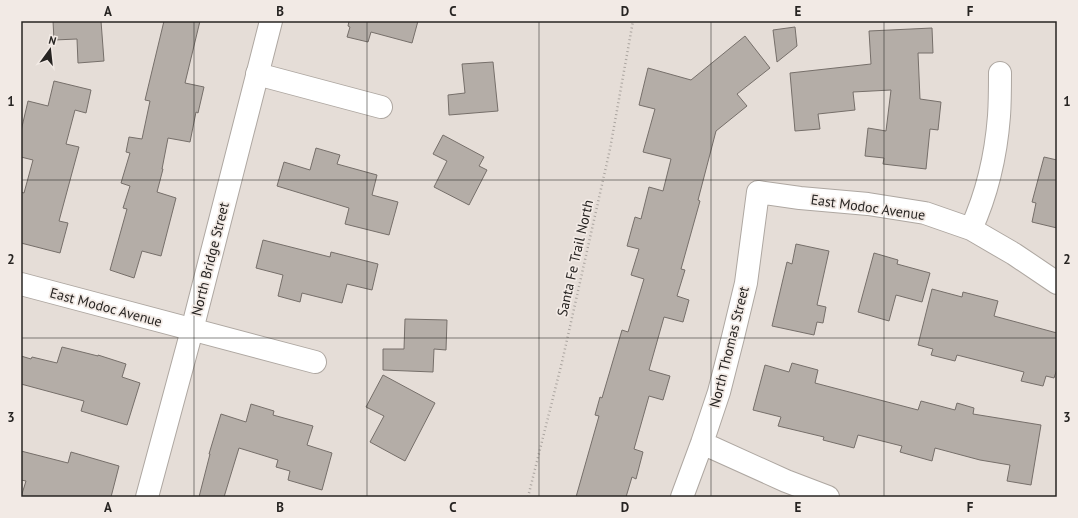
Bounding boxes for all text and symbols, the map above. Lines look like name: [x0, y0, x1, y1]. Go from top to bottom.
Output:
text: A: [104, 3, 112, 20]
text: B: [276, 3, 284, 20]
text: C: [449, 3, 457, 20]
text: D: [621, 3, 629, 20]
text: E: [795, 3, 802, 20]
text: F: [967, 3, 974, 20]
north arrow: [30, 30, 70, 70]
text: N: [47, 33, 58, 48]
text: 1: [7, 93, 15, 110]
text: 1: [1063, 93, 1071, 110]
street label: East Modoc Avenue: [810, 190, 926, 224]
street label: Santa Fe Trail North: [553, 198, 597, 318]
street label: North Bridge Street: [187, 200, 233, 318]
text: 2: [7, 251, 15, 268]
text: 2: [1063, 251, 1071, 268]
street label: East Modoc Avenue: [48, 283, 164, 331]
street label: North Thomas Street: [705, 284, 753, 410]
text: 3: [7, 409, 15, 426]
text: 3: [1063, 409, 1071, 426]
text: A: [104, 499, 112, 516]
text: B: [276, 499, 284, 516]
text: C: [449, 499, 457, 516]
text: D: [621, 499, 629, 516]
text: E: [795, 499, 802, 516]
text: F: [967, 499, 974, 516]

